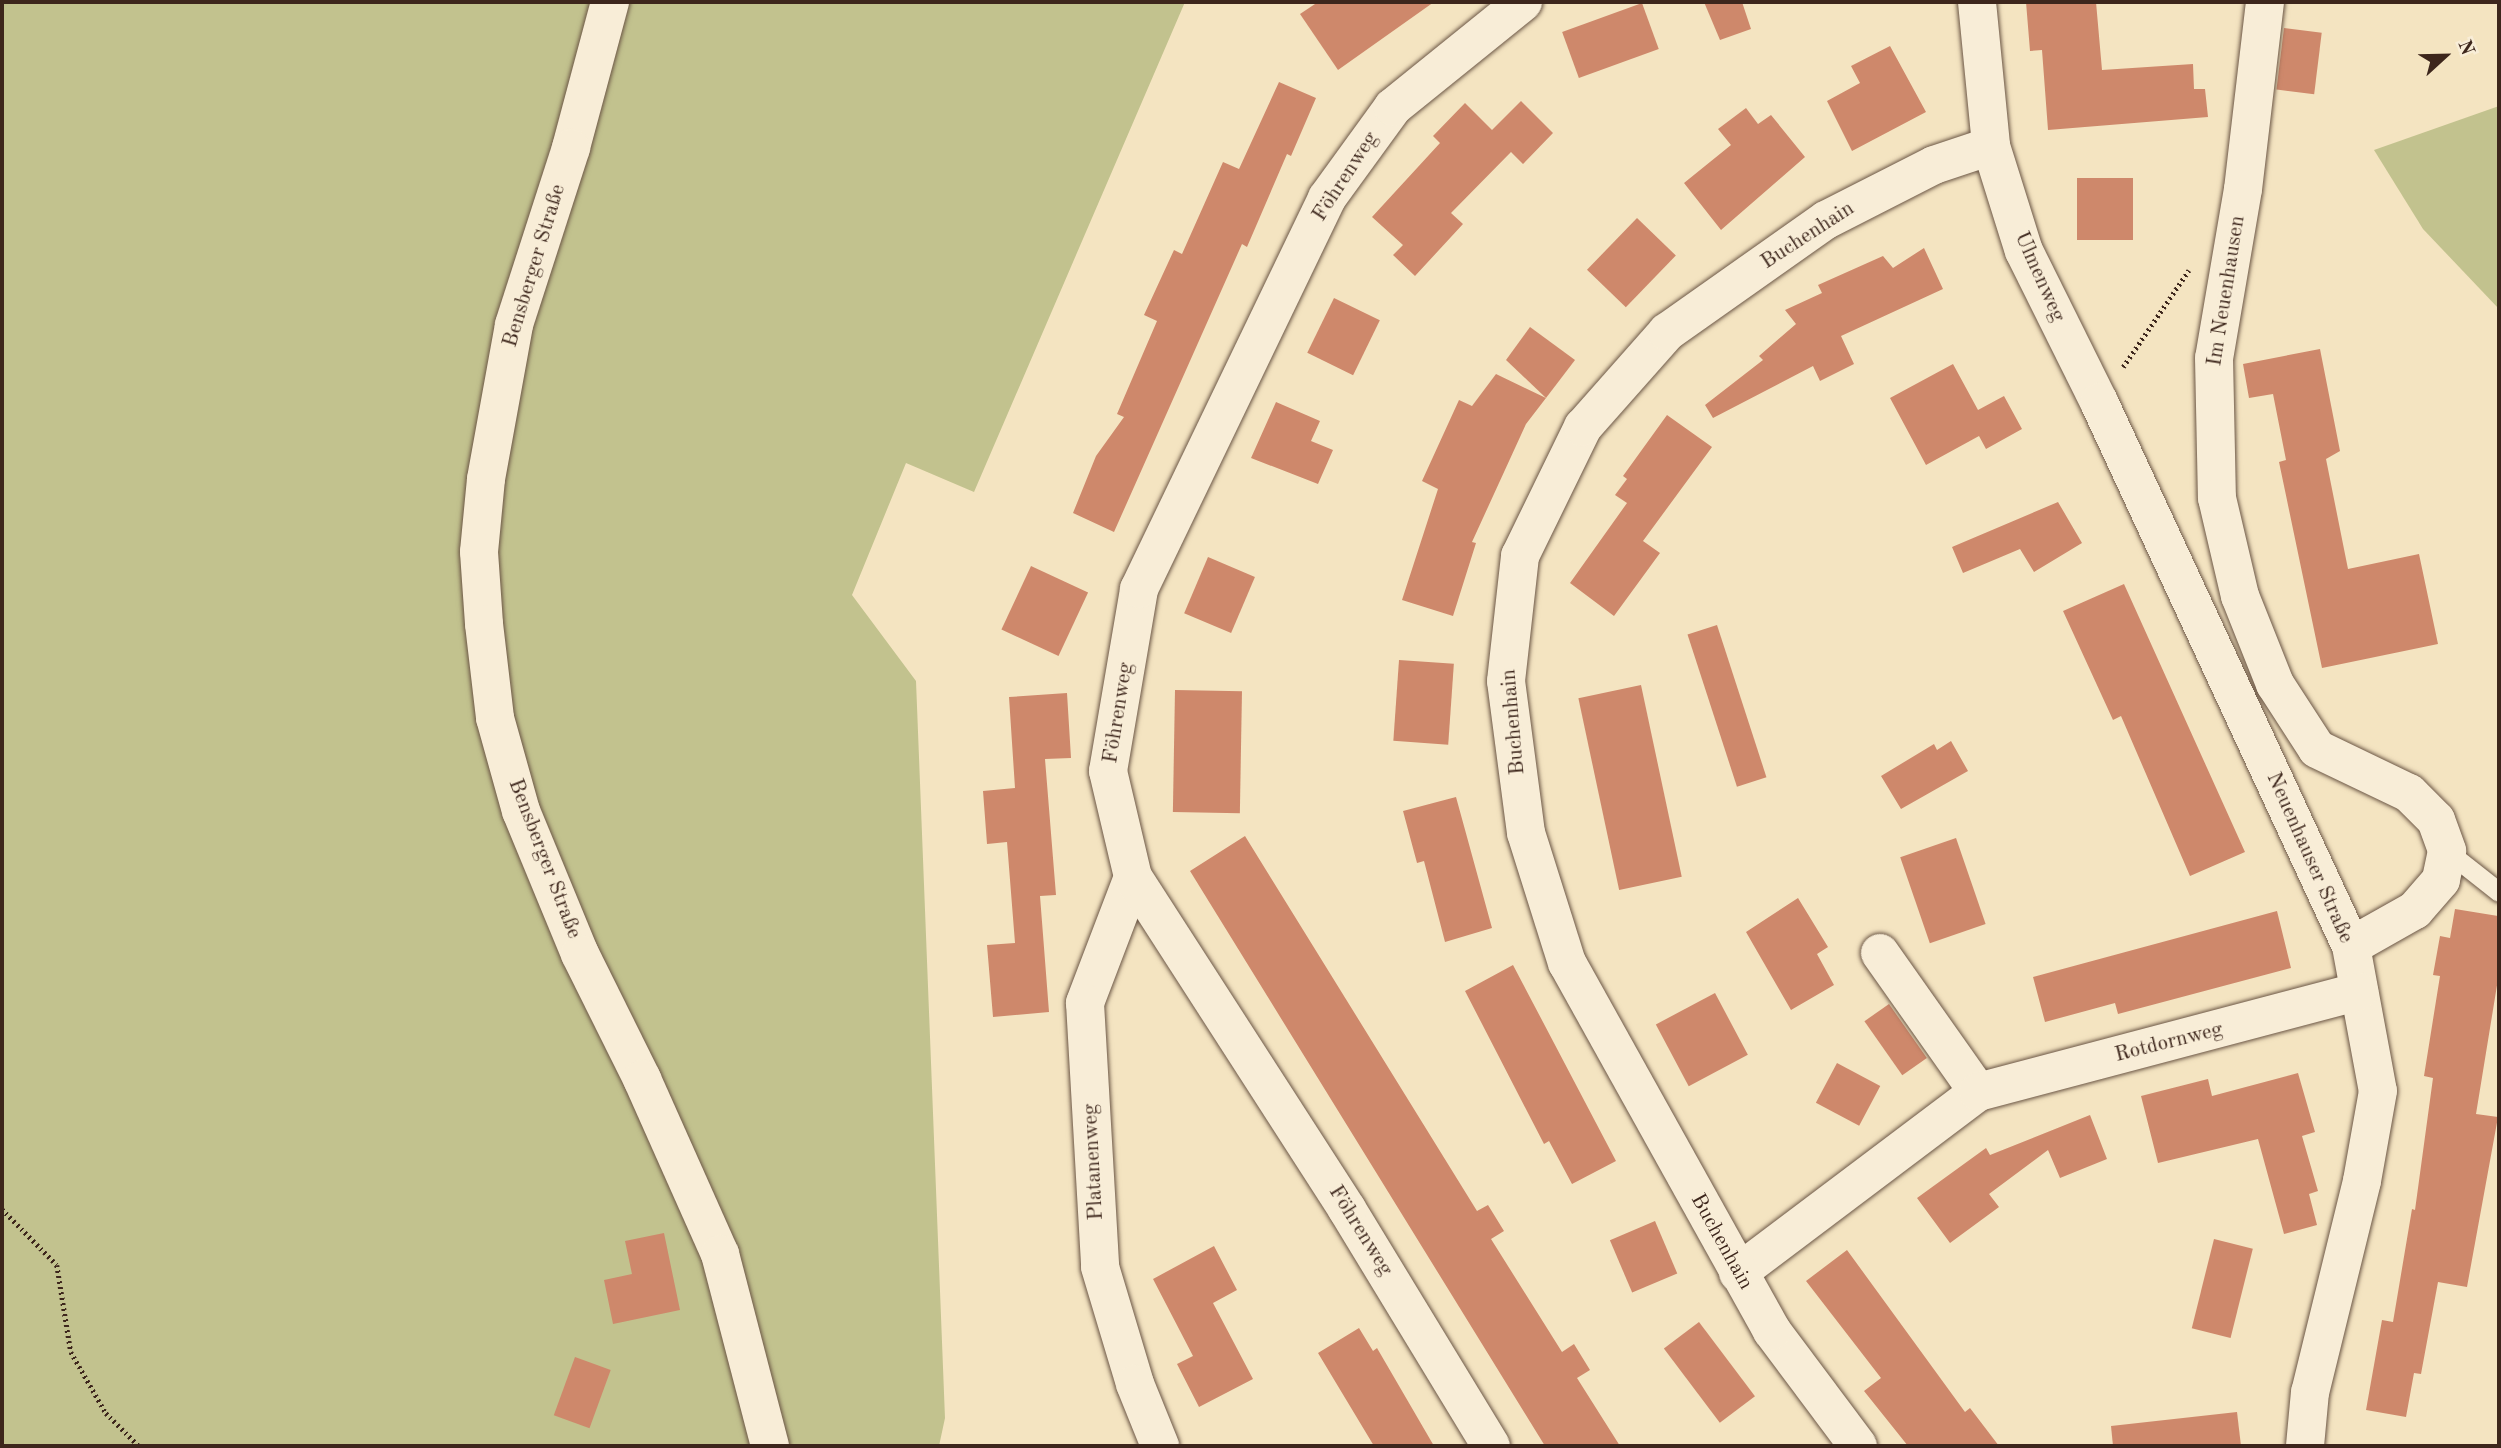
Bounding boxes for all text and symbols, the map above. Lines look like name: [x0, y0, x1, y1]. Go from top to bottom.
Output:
north arrow: [2410, 21, 2480, 91]
text: N: [2453, 38, 2476, 58]
street label: Föhrenweg: [1308, 127, 1384, 227]
street label: Bensberger Straße: [498, 181, 572, 351]
street label: Buchenhain: [1757, 197, 1859, 275]
street label: Im Neuenhausen: [2203, 214, 2251, 368]
street label: Ulmenweg: [2008, 228, 2070, 326]
street label: Föhrenweg: [1099, 661, 1139, 765]
street label: Buchenhain: [1497, 668, 1531, 776]
street label: Neuenhauser Straße: [2260, 769, 2358, 947]
street label: Bensberger Straße: [502, 776, 586, 942]
street label: Rotdornweg: [2112, 1017, 2226, 1069]
street label: Platanenweg: [1078, 1103, 1110, 1221]
street label: Föhrenweg: [1322, 1181, 1398, 1281]
street label: Buchenhain: [1684, 1189, 1758, 1295]

